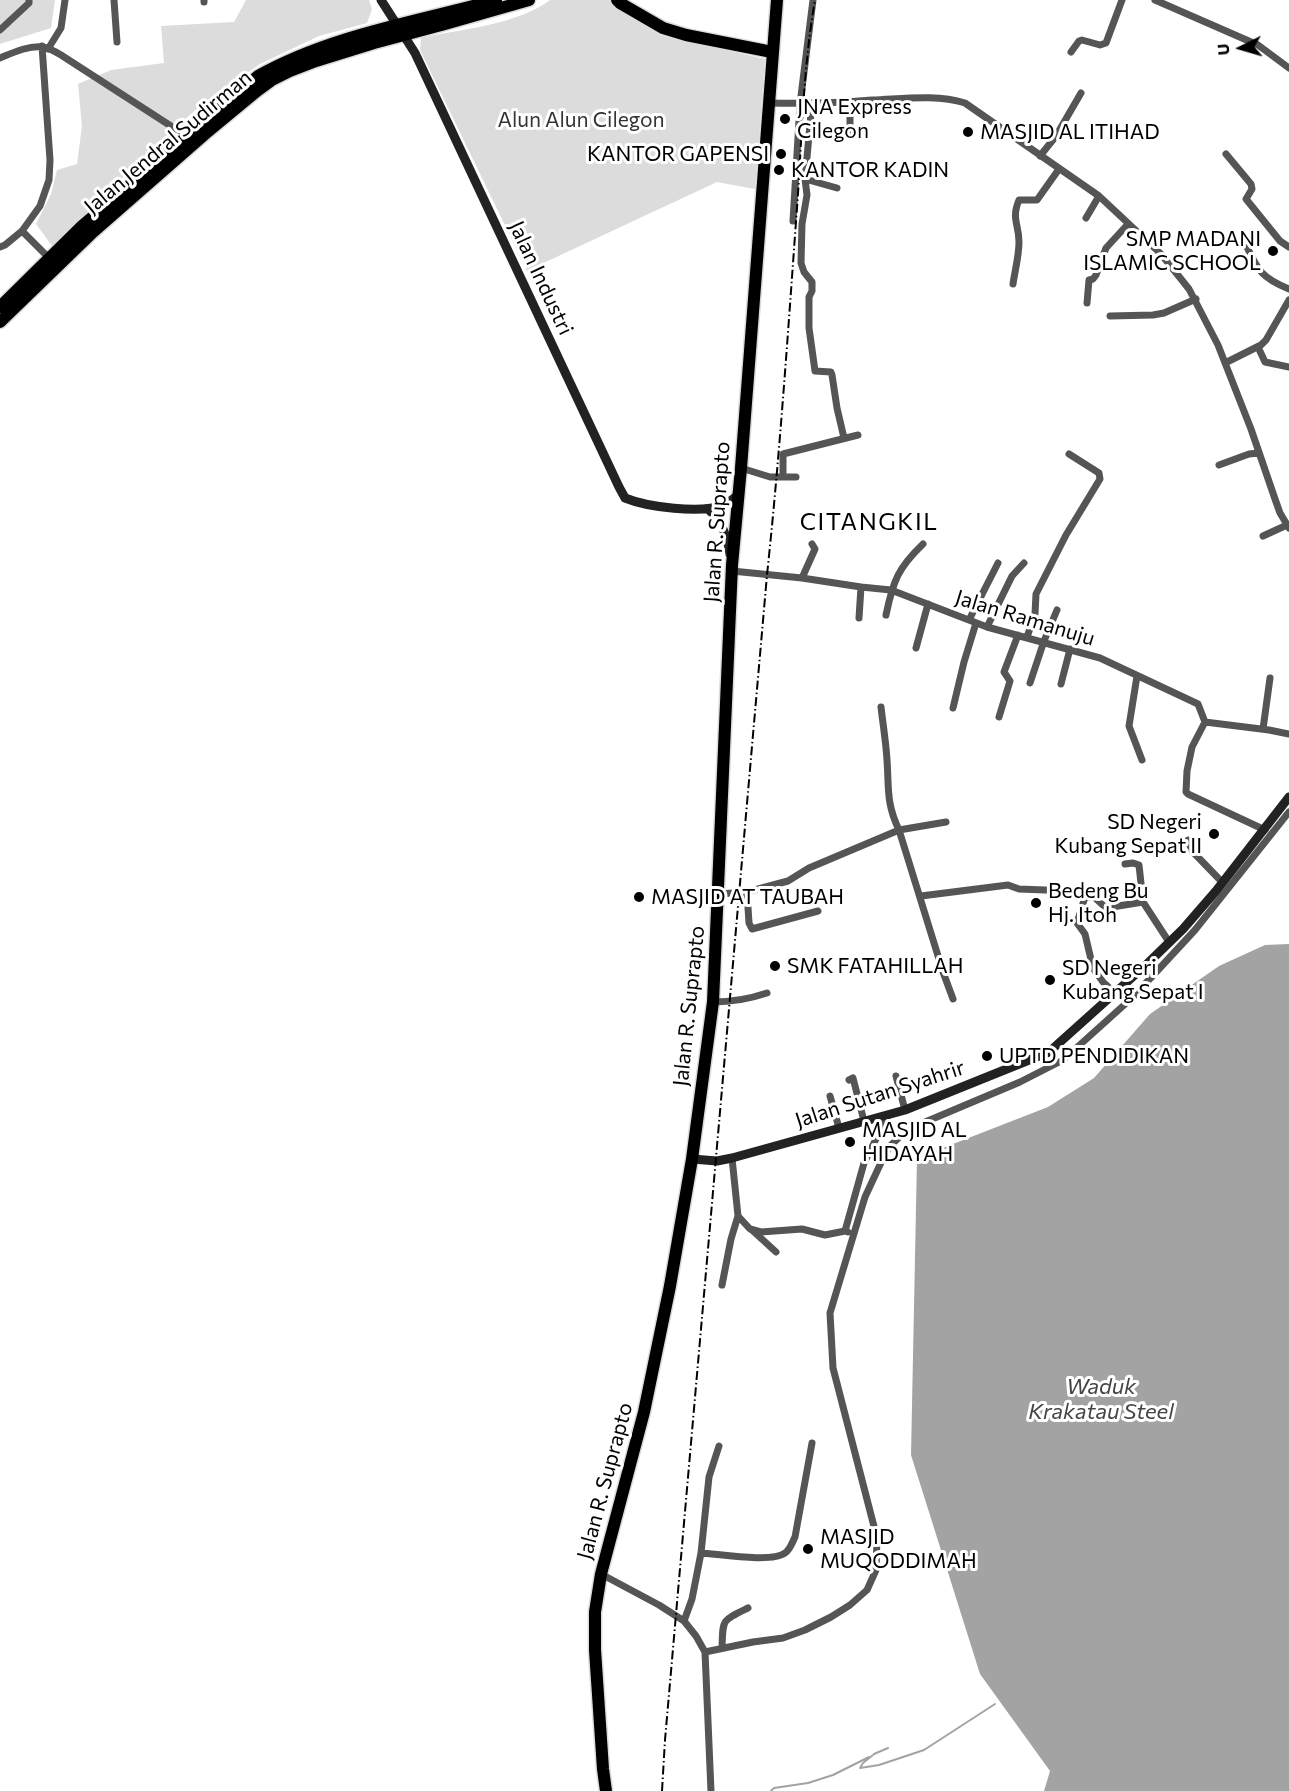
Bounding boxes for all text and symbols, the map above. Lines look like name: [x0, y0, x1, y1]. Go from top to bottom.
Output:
north arrow: [1211, 18, 1271, 78]
text: U: [1213, 43, 1233, 56]
street label: Jalan Jendral Sudirman: [79, 65, 257, 219]
place label: JNA Express Cilegon: [797, 94, 912, 144]
park label: Alun Alun Cilegon: [497, 107, 665, 133]
marker: JNA Express Cilegon: [778, 112, 792, 126]
place label: MASJID AL ITIHAD: [980, 119, 1160, 145]
marker: MASJID AL ITIHAD: [961, 125, 975, 139]
place label: KANTOR GAPENSI: [587, 141, 769, 167]
marker: KANTOR GAPENSI: [774, 147, 788, 161]
place label: KANTOR KADIN: [791, 157, 949, 183]
marker: KANTOR KADIN: [772, 163, 786, 177]
street label: Jalan Industri: [504, 217, 578, 339]
place label: SMP MADANI ISLAMIC SCHOOL: [1083, 226, 1261, 276]
marker: SMP MADANI ISLAMIC SCHOOL: [1266, 244, 1280, 258]
street label: Jalan R. Suprapto: [699, 441, 735, 603]
district label: CITANGKIL: [800, 508, 938, 536]
street label: Jalan Ramanuju: [952, 585, 1098, 651]
place label: SD Negeri Kubang Sepat II: [1054, 809, 1202, 859]
marker: SD Negeri Kubang Sepat II: [1207, 827, 1221, 841]
place label: Bedeng Bu Hj. Itoh: [1048, 878, 1149, 928]
place label: MASJID AT TAUBAH: [651, 884, 844, 910]
marker: MASJID AT TAUBAH: [632, 890, 646, 904]
marker: Bedeng Bu Hj. Itoh: [1029, 896, 1043, 910]
street label: Jalan R. Suprapto: [668, 924, 710, 1088]
place label: SMK FATAHILLAH: [787, 953, 963, 979]
place label: SD Negeri Kubang Sepat I: [1062, 955, 1204, 1005]
marker: SMK FATAHILLAH: [768, 959, 782, 973]
marker: SD Negeri Kubang Sepat I: [1043, 973, 1057, 987]
place label: UPTD PENDIDIKAN: [999, 1043, 1189, 1069]
marker: UPTD PENDIDIKAN: [980, 1049, 994, 1063]
street label: Jalan Sutan Syahrir: [792, 1055, 968, 1133]
place label: MASJID AL HIDAYAH: [862, 1117, 967, 1167]
marker: MASJID AL HIDAYAH: [843, 1135, 857, 1149]
water label: Waduk Krakatau Steel: [1028, 1374, 1174, 1426]
street label: Jalan R. Suprapto: [572, 1400, 638, 1562]
place label: MASJID MUQODDIMAH: [820, 1524, 977, 1574]
marker: MASJID MUQODDIMAH: [801, 1542, 815, 1556]

